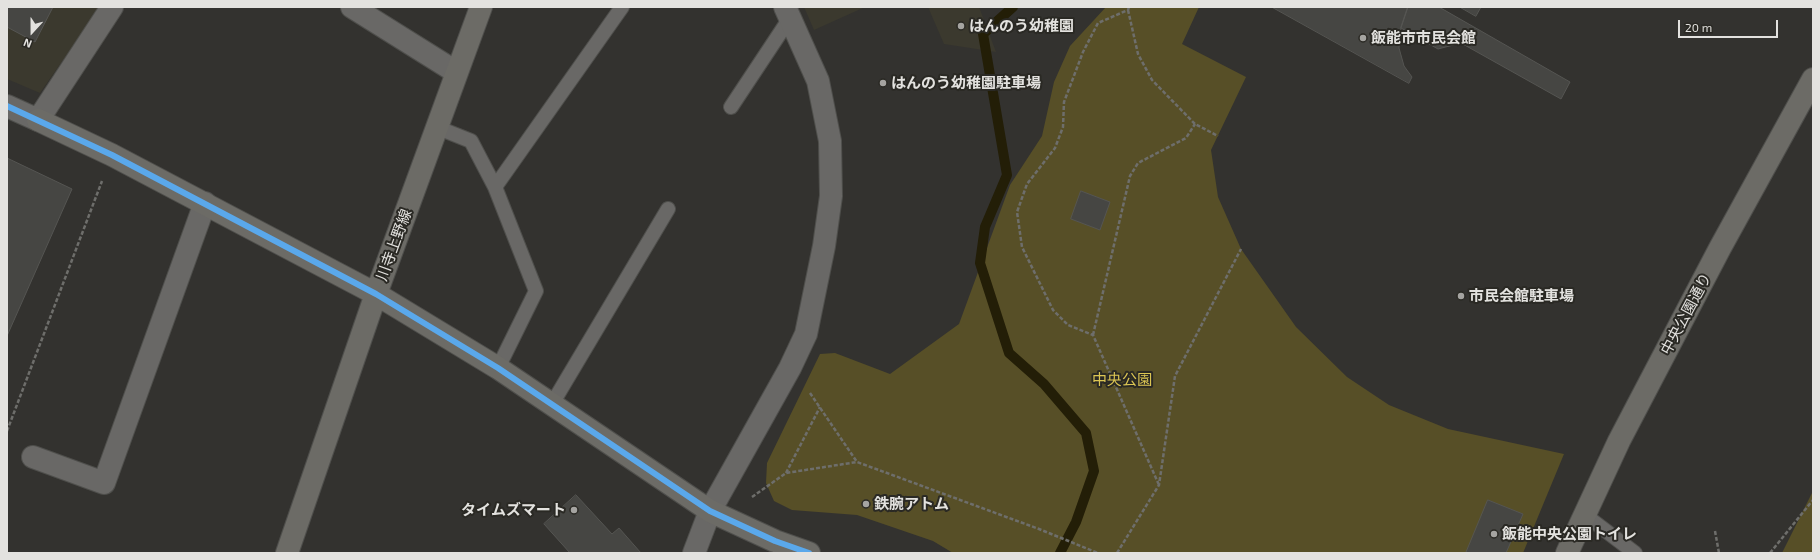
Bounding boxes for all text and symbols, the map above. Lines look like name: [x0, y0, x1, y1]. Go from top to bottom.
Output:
north arrow: [12, 12, 52, 52]
scale bar: [1680, 12, 1780, 38]
place label: はんのう幼稚園: [969, 17, 1074, 35]
text: 20 m: [1685, 20, 1712, 34]
marker: はんのう幼稚園: [956, 21, 966, 31]
place label: 飯能市市民会館: [1371, 29, 1476, 47]
marker: 飯能市市民会館: [1358, 33, 1368, 43]
text: N: [21, 36, 34, 51]
place label: はんのう幼稚園駐車場: [891, 74, 1041, 92]
marker: はんのう幼稚園駐車場: [878, 78, 888, 88]
street label: 川寺上野線: [373, 207, 415, 283]
street label: 中央公園通り: [1657, 270, 1715, 358]
place label: 市民会館駐車場: [1469, 287, 1574, 305]
marker: 市民会館駐車場: [1456, 291, 1466, 301]
park label: 中央公園: [1092, 371, 1152, 389]
place label: 鉄腕アトム: [874, 495, 949, 513]
marker: 鉄腕アトム: [861, 499, 871, 509]
place label: タイムズマート: [461, 501, 566, 519]
marker: タイムズマート: [569, 505, 579, 515]
place label: 飯能中央公園トイレ: [1502, 525, 1637, 543]
marker: 飯能中央公園トイレ: [1489, 529, 1499, 539]

